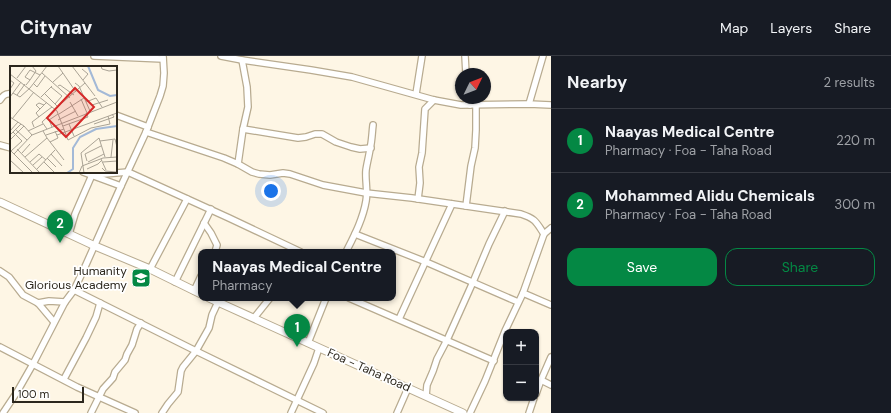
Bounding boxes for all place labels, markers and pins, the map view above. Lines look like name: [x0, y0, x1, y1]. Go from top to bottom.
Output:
pin: 2: [47, 210, 73, 243]
place label: Humanity Glorious Academy: [25, 263, 127, 293]
school or university icon: Humanity Glorious Academy: [130, 267, 152, 289]
pin: 1: [284, 314, 310, 347]

